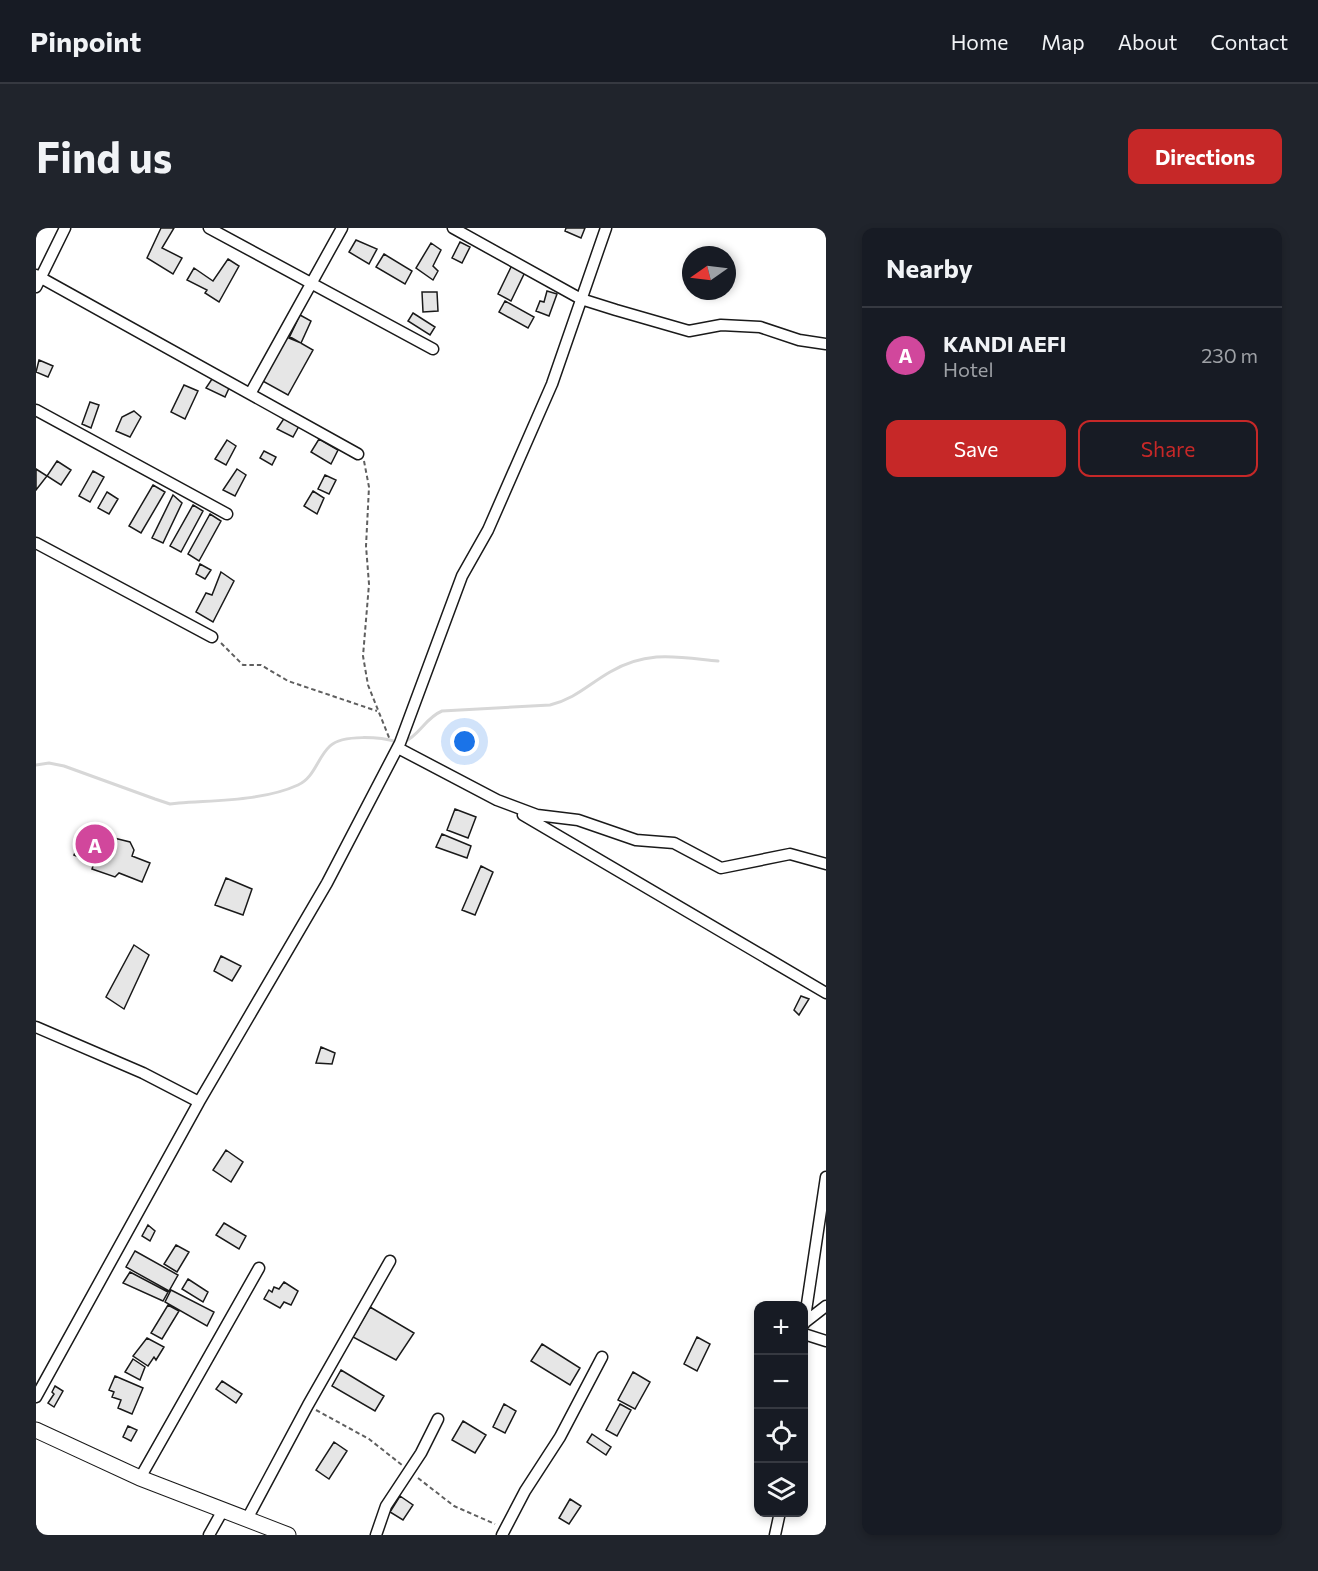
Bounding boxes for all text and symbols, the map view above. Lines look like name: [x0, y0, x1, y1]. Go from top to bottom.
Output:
text: Pinpoint: [30, 24, 141, 58]
text: Home: [951, 29, 1008, 54]
text: Map: [1041, 29, 1085, 54]
text: About: [1118, 29, 1177, 54]
text: Contact: [1210, 29, 1288, 54]
button: Directions: [1128, 129, 1282, 184]
text: Find us: [36, 130, 172, 182]
north arrow: [682, 246, 736, 300]
text: Nearby: [886, 252, 973, 283]
text: KANDI AEFI: [943, 330, 1066, 357]
text: A: [898, 343, 913, 367]
text: 230 m: [1201, 343, 1258, 367]
text: Hotel: [943, 357, 993, 381]
button: Save: [886, 420, 1066, 477]
button: Share: [1078, 420, 1258, 477]
your location: [450, 727, 479, 756]
pin: A: [76, 822, 114, 866]
map controls: [754, 1301, 808, 1517]
button: +: [754, 1301, 808, 1355]
button: −: [754, 1355, 808, 1409]
button: locate: [754, 1409, 808, 1463]
button: layers: [754, 1463, 808, 1517]

